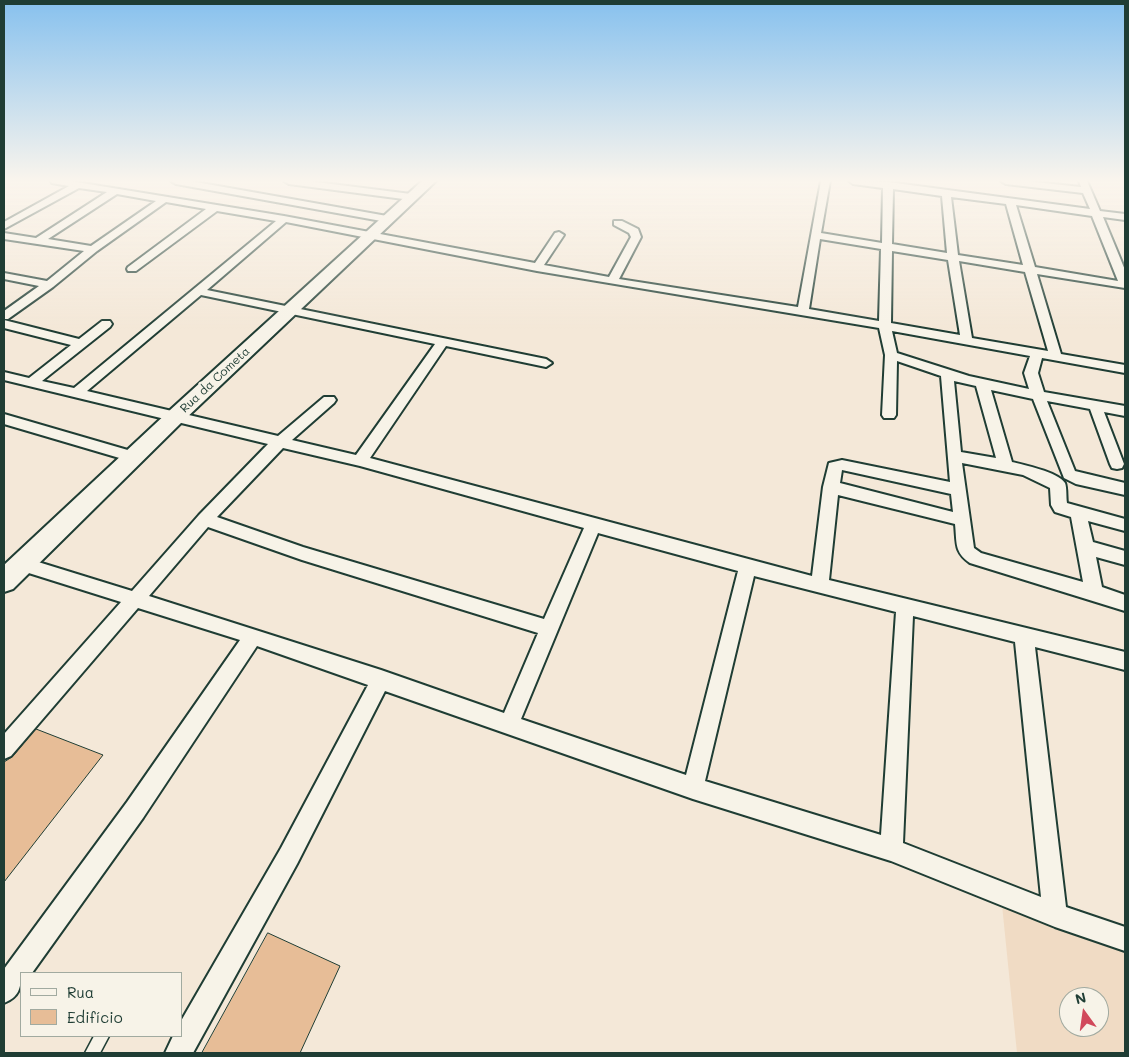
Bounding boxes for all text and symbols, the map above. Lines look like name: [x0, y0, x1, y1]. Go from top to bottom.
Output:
street label: Rua da Cometa: [177, 344, 253, 416]
legend: [20, 972, 182, 1037]
text: Rua: [67, 982, 94, 1002]
north arrow: [1059, 987, 1109, 1037]
text: N: [1073, 987, 1088, 1008]
text: Edifício: [67, 1007, 123, 1027]

